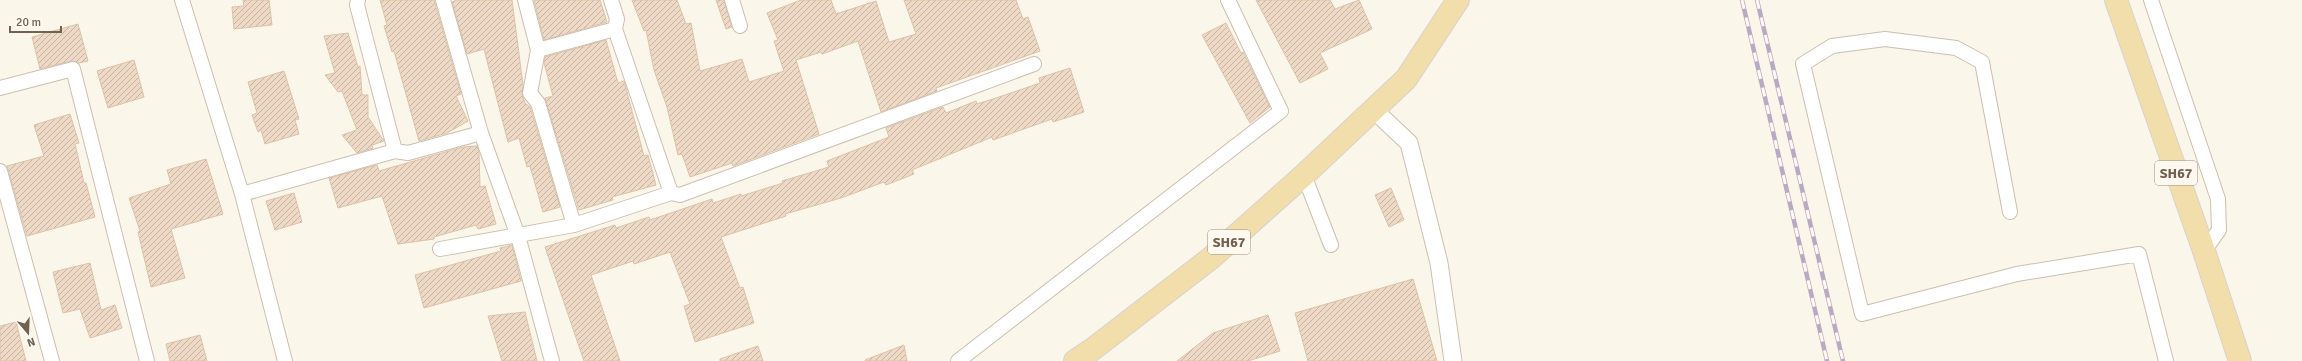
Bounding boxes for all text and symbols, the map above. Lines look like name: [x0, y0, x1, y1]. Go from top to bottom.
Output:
scale bar: [10, 8, 61, 34]
text: 20 m: [16, 15, 41, 30]
road number: SH67: [2155, 161, 2197, 185]
road number: SH67: [1208, 230, 1250, 254]
north arrow: [8, 313, 48, 353]
text: N: [25, 335, 37, 349]

